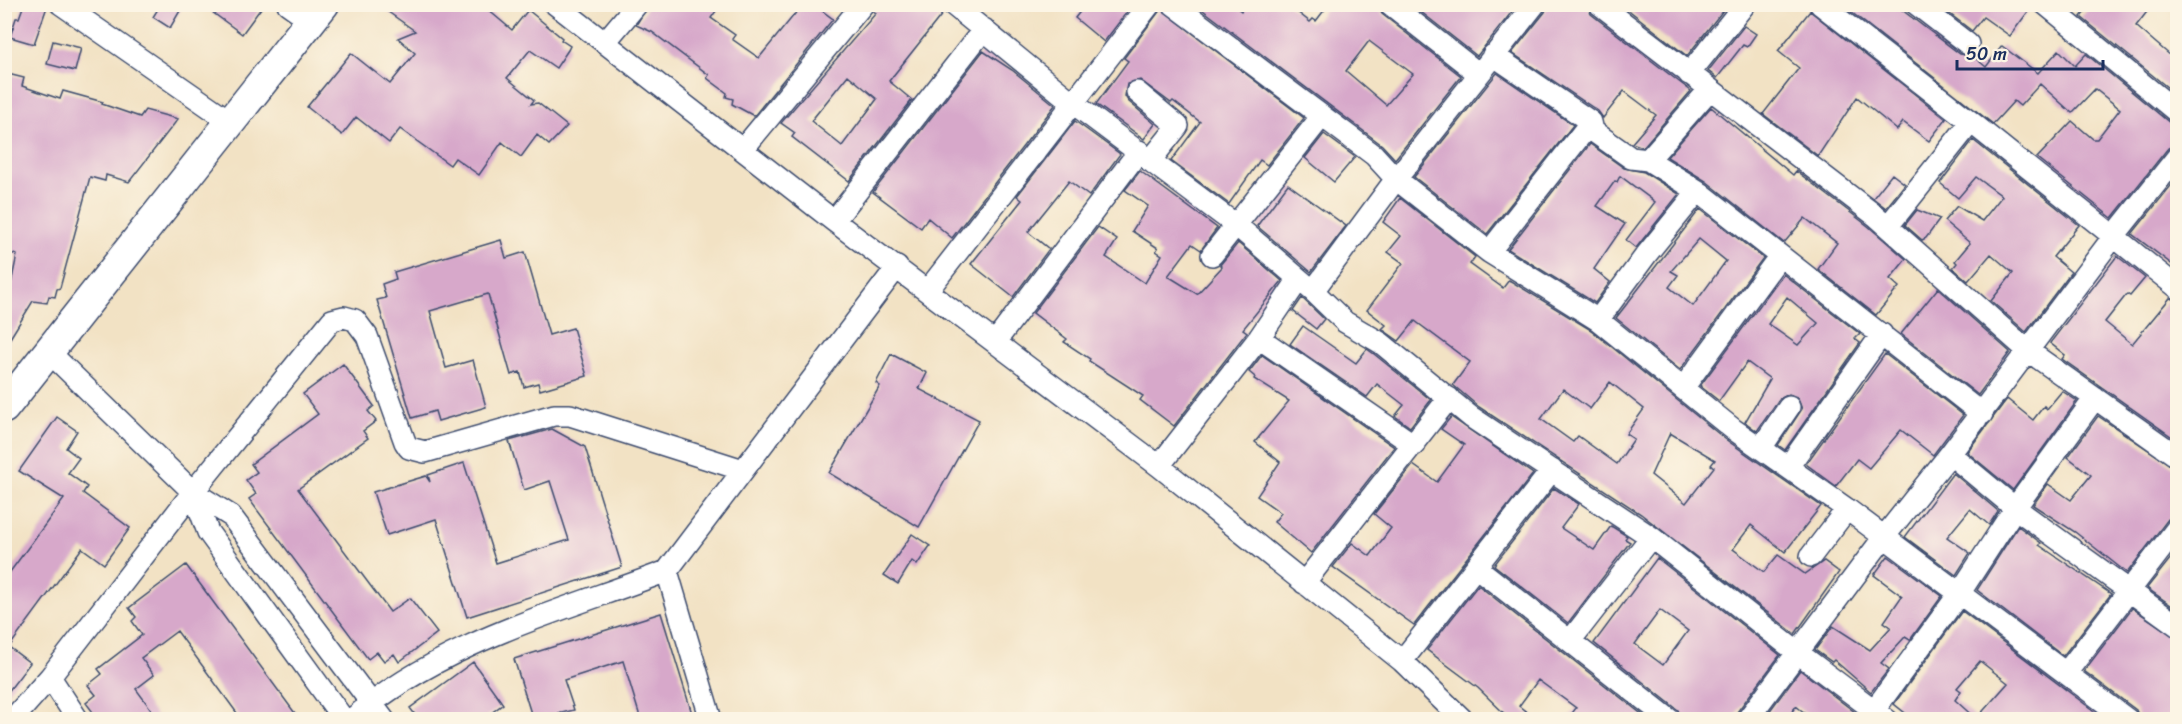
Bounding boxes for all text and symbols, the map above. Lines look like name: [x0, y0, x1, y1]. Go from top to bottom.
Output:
scale bar: [1957, 33, 2102, 71]
text: 50 m: [1966, 38, 2007, 70]

